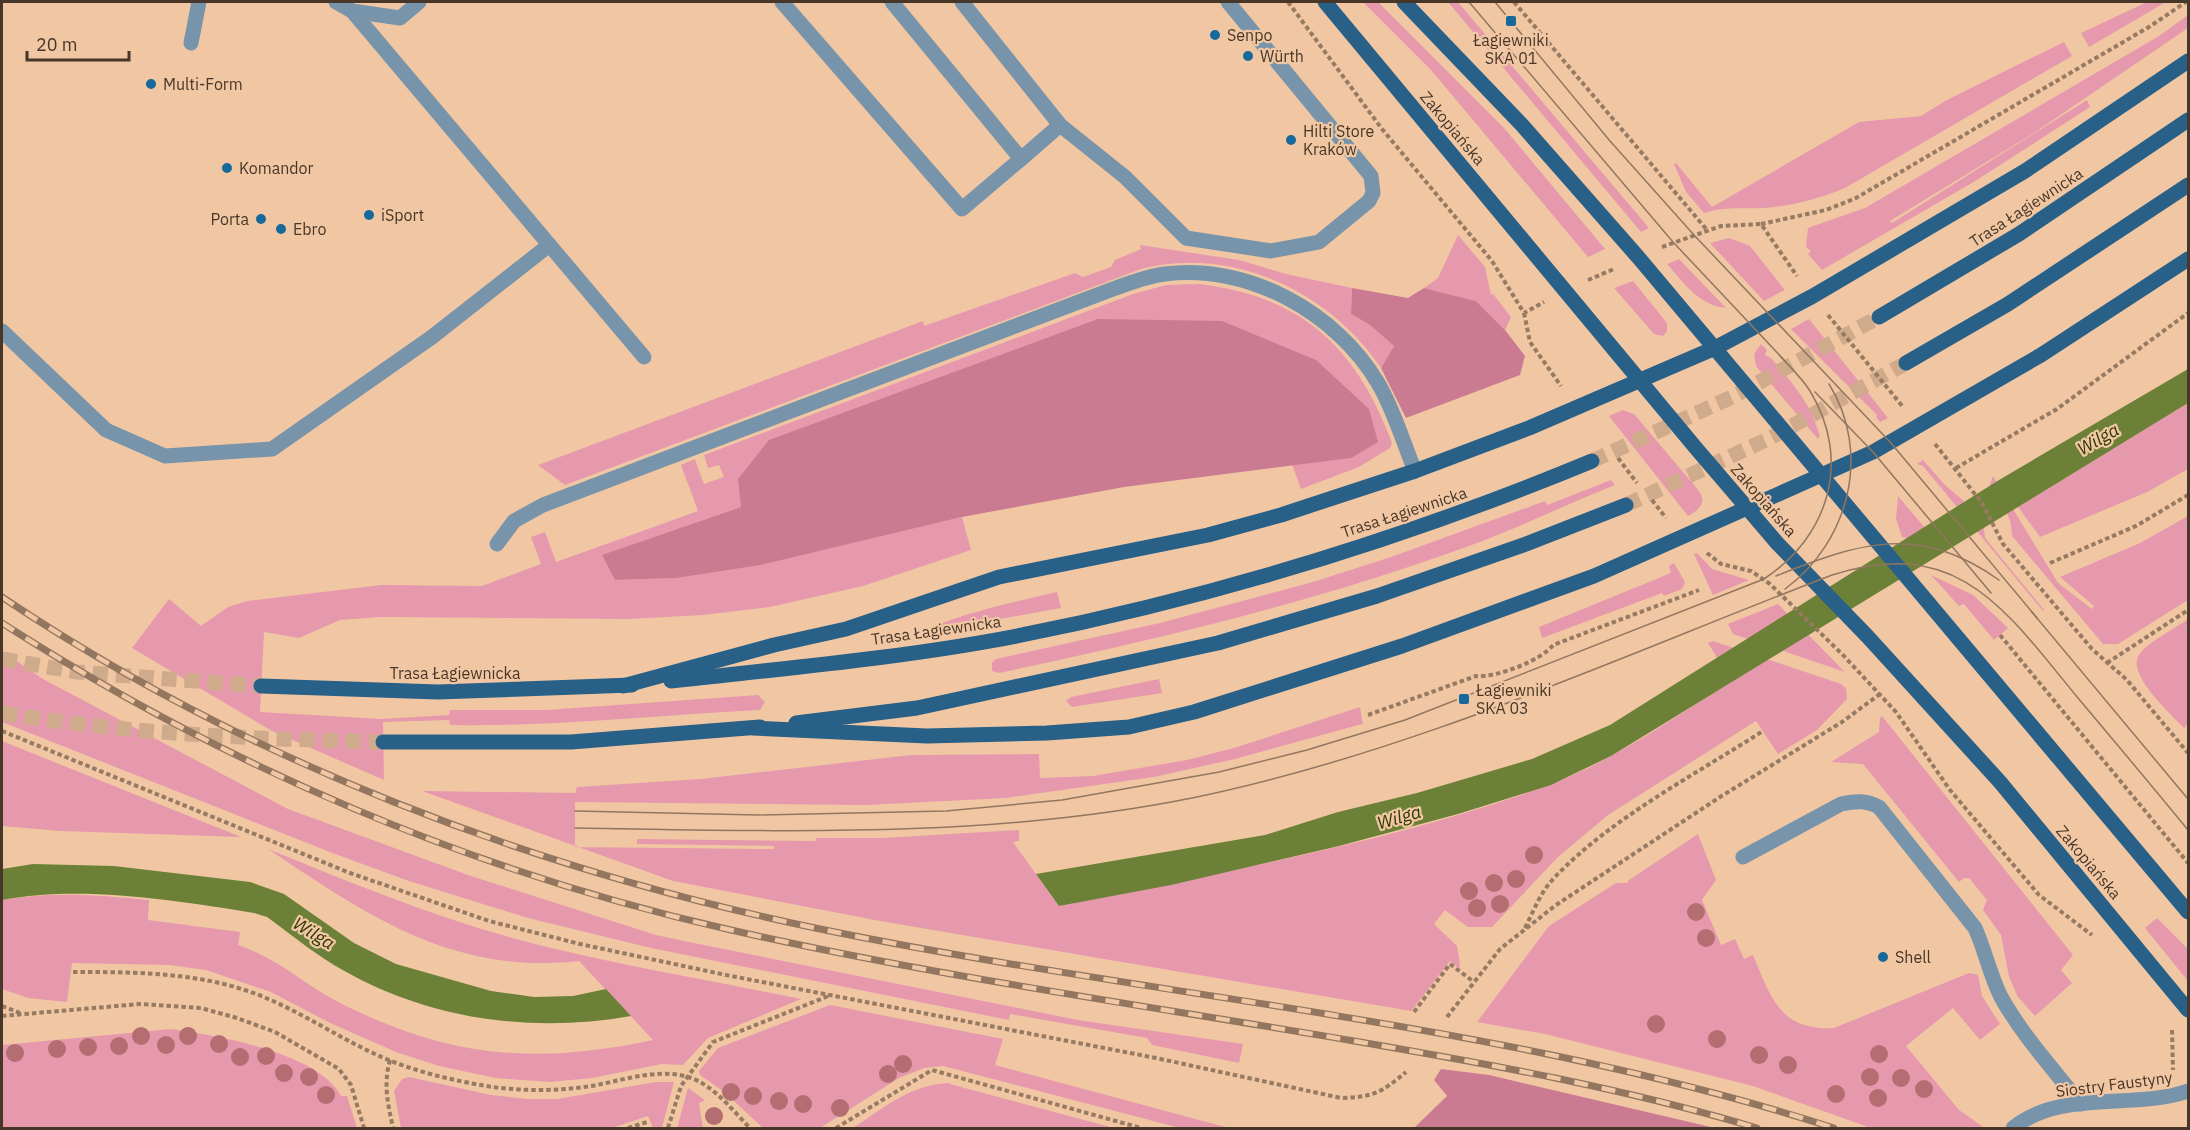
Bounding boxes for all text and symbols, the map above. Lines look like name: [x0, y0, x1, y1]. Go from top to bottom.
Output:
marker: Łagiewniki SKA 01: [1504, 14, 1518, 28]
scale bar: [27, 24, 129, 62]
place label: Senpo: [1227, 25, 1272, 45]
marker: Senpo: [1208, 28, 1222, 42]
place label: Łagiewniki SKA 01: [1472, 30, 1549, 68]
text: 20 m: [36, 33, 78, 56]
place label: Würth: [1260, 46, 1304, 66]
marker: Würth: [1241, 49, 1255, 63]
place label: Multi-Form: [163, 74, 243, 94]
marker: Multi-Form: [144, 77, 158, 91]
street label: Zakopiańska: [1416, 87, 1490, 169]
place label: Hilti Store Kraków: [1303, 121, 1375, 159]
marker: Hilti Store Kraków: [1284, 133, 1298, 147]
place label: Komandor: [239, 158, 314, 178]
marker: Komandor: [220, 161, 234, 175]
street label: Trasa Łagiewnicka: [1966, 163, 2087, 251]
place label: iSport: [381, 205, 424, 225]
marker: iSport: [362, 208, 376, 222]
place label: Porta: [211, 209, 249, 229]
marker: Porta: [254, 212, 268, 226]
place label: Ebro: [293, 219, 326, 239]
marker: Ebro: [274, 222, 288, 236]
water label: Wilga: [2073, 418, 2123, 460]
street label: Zakopiańska: [1727, 459, 1802, 541]
street label: Trasa Łagiewnicka: [1339, 482, 1470, 542]
street label: Trasa Łagiewnicka: [870, 611, 1003, 649]
street label: Trasa Łagiewnicka: [389, 663, 521, 683]
place label: Łagiewniki SKA 03: [1475, 680, 1552, 718]
marker: Łagiewniki SKA 03: [1457, 692, 1471, 706]
water label: Wilga: [1374, 800, 1424, 834]
street label: Zakopiańska: [2052, 821, 2126, 903]
water label: Wilga: [289, 912, 339, 954]
place label: Shell: [1895, 947, 1931, 967]
marker: Shell: [1876, 950, 1890, 964]
street label: Siostry Faustyny: [2054, 1067, 2174, 1101]

